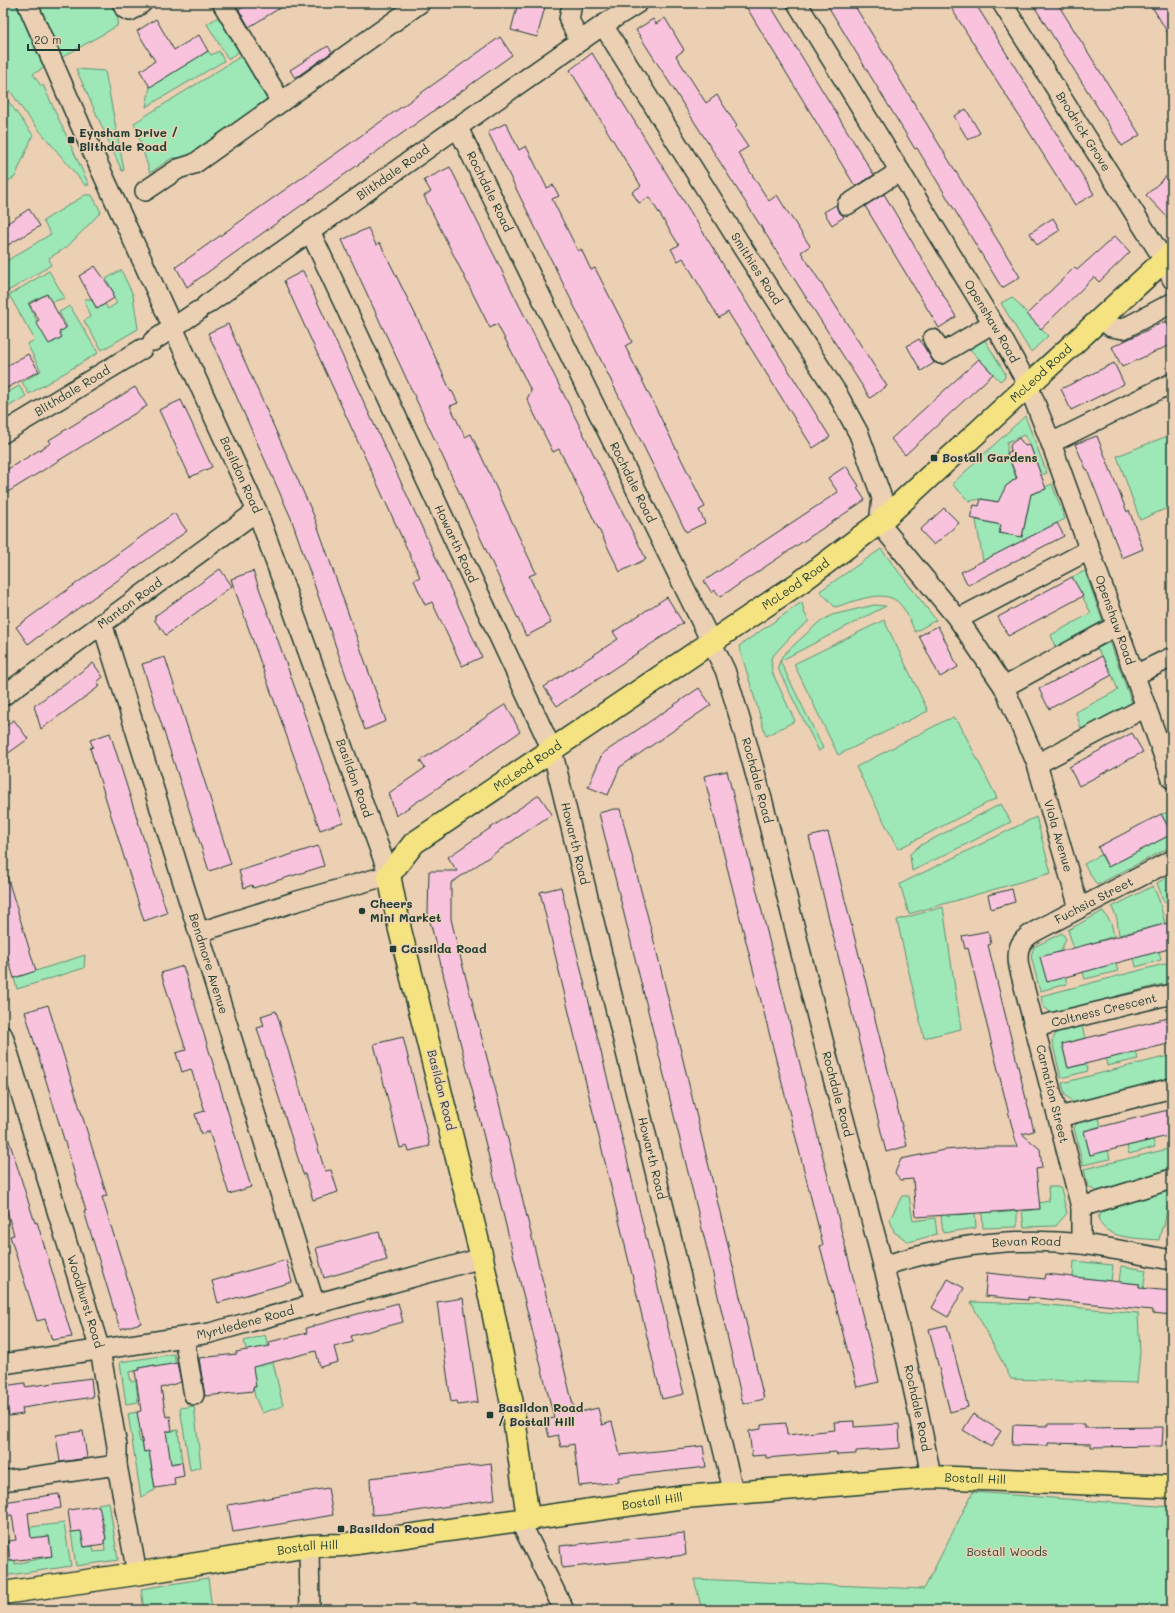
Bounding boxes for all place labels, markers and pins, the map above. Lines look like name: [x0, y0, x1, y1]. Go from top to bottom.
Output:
place label: Eynsham Drive / Blithdale Road: [79, 124, 178, 154]
marker: Eynsham Drive / Blithdale Road: [66, 135, 76, 145]
place label: Bostall Gardens: [942, 449, 1037, 465]
marker: Bostall Gardens: [929, 453, 939, 463]
place label: Cheers Mini Market: [370, 895, 441, 925]
marker: Cheers Mini Market: [357, 906, 367, 916]
place label: Cassilda Road: [401, 940, 487, 956]
marker: Cassilda Road: [388, 944, 398, 954]
place label: Basildon Road / Bostall Hill: [498, 1399, 584, 1429]
marker: Basildon Road / Bostall Hill: [485, 1410, 495, 1420]
place label: Basildon Road: [349, 1520, 435, 1536]
marker: Basildon Road: [336, 1524, 346, 1534]

